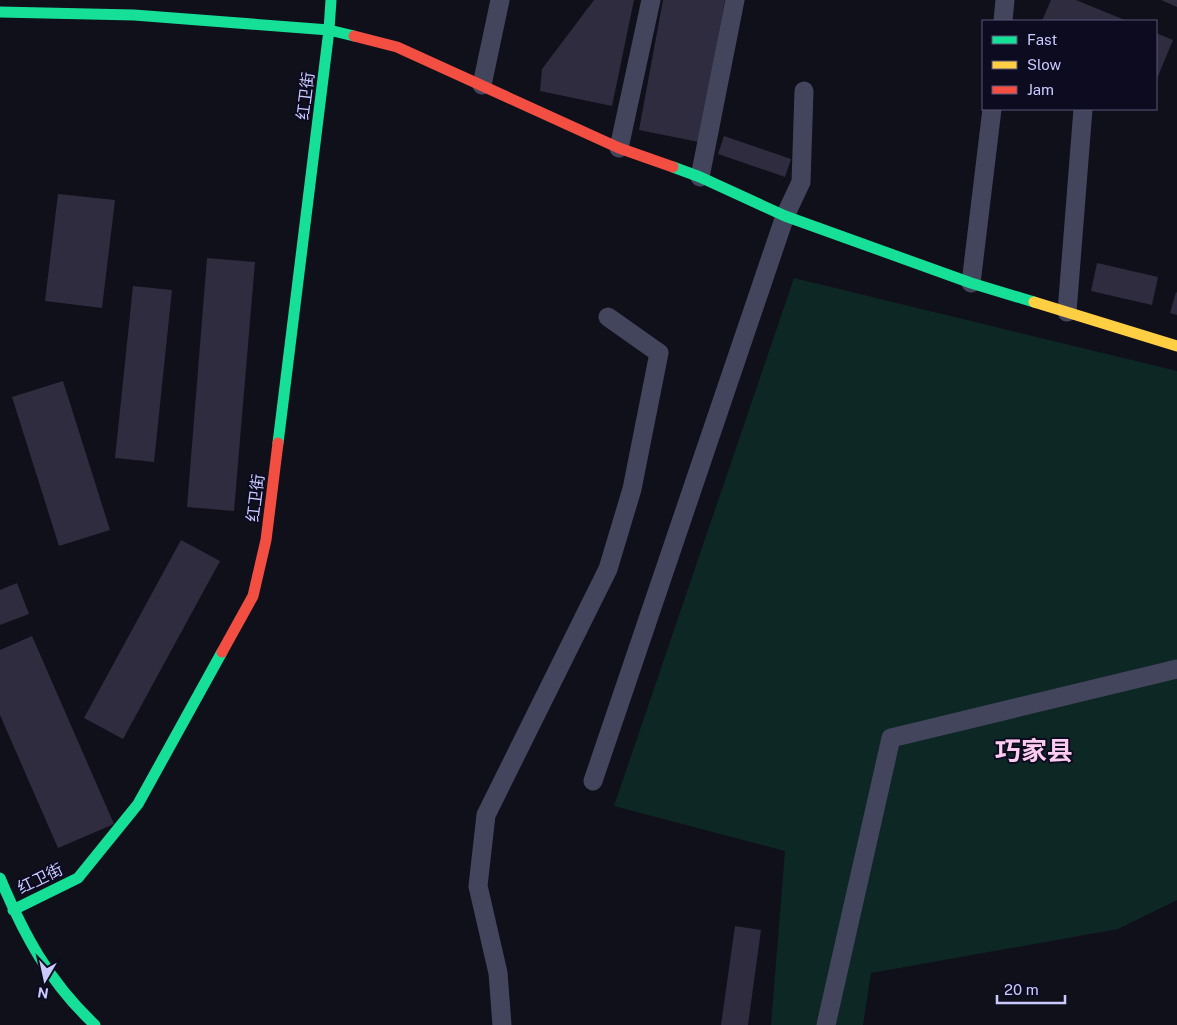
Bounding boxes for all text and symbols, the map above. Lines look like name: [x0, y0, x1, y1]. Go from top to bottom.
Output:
legend: [982, 20, 1157, 110]
text: Fast: [1027, 31, 1057, 48]
text: Slow: [1027, 56, 1062, 73]
street label: 红卫街: [293, 71, 318, 121]
text: Jam: [1027, 81, 1054, 98]
street label: 红卫街: [243, 473, 268, 523]
district label: 巧家县: [995, 735, 1073, 766]
street label: 红卫街: [14, 859, 66, 898]
north arrow: [20, 955, 70, 1005]
scale bar: [997, 972, 1064, 1004]
text: 20 m: [1004, 981, 1039, 998]
text: N: [36, 984, 50, 1002]

